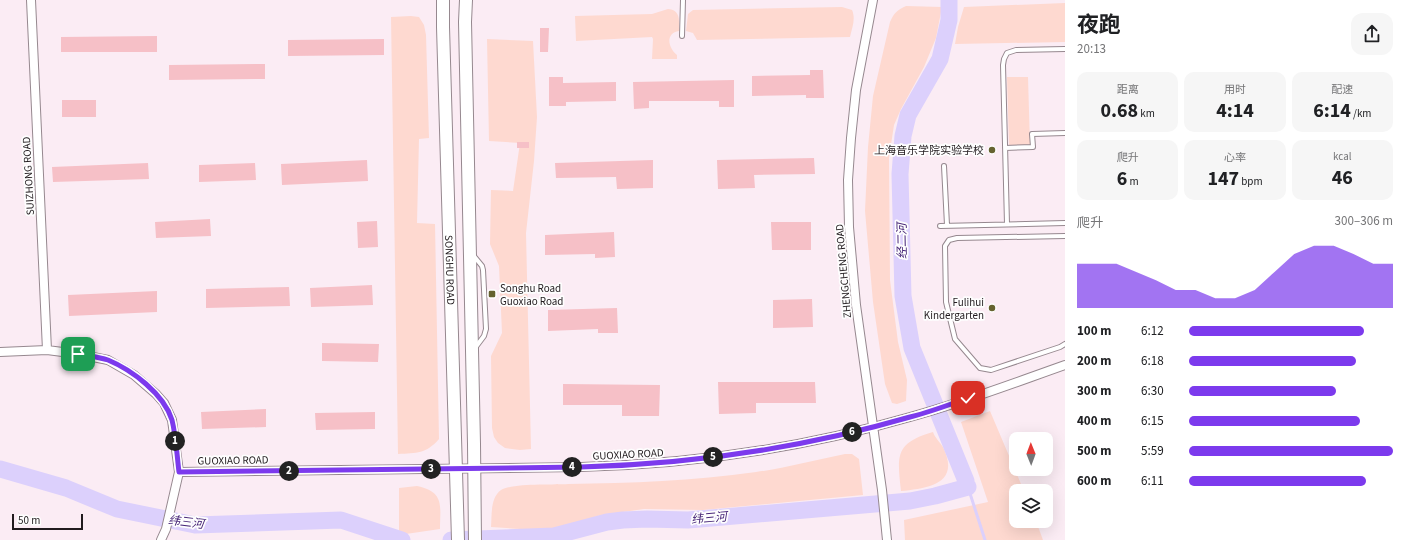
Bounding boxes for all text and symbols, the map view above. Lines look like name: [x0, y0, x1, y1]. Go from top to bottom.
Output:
text: 夜跑: [1077, 9, 1121, 41]
button: share: [1351, 13, 1393, 55]
text: 20:13: [1077, 40, 1106, 58]
text: 距离: [1117, 82, 1139, 97]
text: 用时: [1224, 82, 1246, 97]
text: 配速: [1331, 82, 1353, 97]
text: 0.68: [1100, 97, 1138, 125]
text: 4:14: [1216, 97, 1254, 125]
text: 6:14: [1313, 97, 1351, 125]
text: km: [1138, 106, 1155, 121]
text: /km: [1351, 106, 1371, 121]
street label: SUIZHONG ROAD: [19, 136, 38, 216]
place label: 上海音乐学院实验学校: [874, 143, 984, 158]
marker: 上海音乐学院实验学校: [987, 145, 997, 155]
text: kcal: [1333, 149, 1352, 164]
text: 爬升: [1117, 150, 1139, 165]
text: 心率: [1224, 150, 1246, 165]
text: 46: [1332, 164, 1353, 192]
text: 6: [1117, 165, 1127, 193]
text: 147: [1207, 165, 1239, 193]
text: m: [1127, 174, 1139, 189]
text: bpm: [1239, 174, 1263, 189]
text: 300–306 m: [1335, 212, 1393, 230]
text: 爬升: [1077, 214, 1103, 232]
water label: 经二河: [894, 221, 911, 259]
street label: ZHENGCHENG ROAD: [832, 223, 855, 319]
street label: SONGHU ROAD: [441, 235, 458, 305]
place label: Songhu Road Guoxiao Road: [500, 281, 563, 309]
marker: Songhu Road Guoxiao Road: [487, 289, 497, 299]
place label: Fulihui Kindergarten: [924, 295, 984, 323]
marker: Fulihui Kindergarten: [987, 303, 997, 313]
text: 100 m: [1077, 322, 1111, 340]
text: 6:12: [1141, 322, 1164, 340]
pin: [61, 337, 95, 371]
icon: arrive: [67, 343, 89, 365]
text: 200 m: [1077, 352, 1111, 370]
text: 6:18: [1141, 352, 1164, 370]
pin: [951, 381, 985, 415]
text: 300 m: [1077, 382, 1111, 400]
text: 6:30: [1141, 382, 1164, 400]
icon: check: [957, 387, 979, 409]
text: 400 m: [1077, 412, 1111, 430]
text: 6:15: [1141, 412, 1164, 430]
pin: 6: [842, 422, 862, 442]
text: 6: [849, 424, 855, 439]
pin: 1: [165, 431, 185, 451]
north arrow: [1009, 432, 1053, 476]
map controls: [1009, 432, 1053, 528]
text: 1: [172, 433, 178, 448]
text: 500 m: [1077, 442, 1111, 460]
text: 5:59: [1141, 442, 1164, 460]
street label: GUOXIAO ROAD: [592, 445, 664, 464]
pin: 5: [703, 447, 723, 467]
text: 5: [710, 449, 716, 464]
street label: GUOXIAO ROAD: [197, 452, 269, 469]
pin: 4: [562, 457, 582, 477]
pin: 3: [421, 459, 441, 479]
text: 4: [569, 459, 575, 474]
pin: 2: [279, 461, 299, 481]
text: 3: [428, 461, 434, 476]
text: 2: [286, 463, 292, 478]
text: 600 m: [1077, 472, 1111, 490]
text: 6:11: [1141, 472, 1164, 490]
button: layers: [1009, 484, 1053, 528]
water label: 纬三河: [690, 508, 730, 529]
scale bar: [12, 512, 83, 531]
water label: 纬三河: [167, 512, 207, 533]
text: 50 m: [18, 513, 40, 528]

